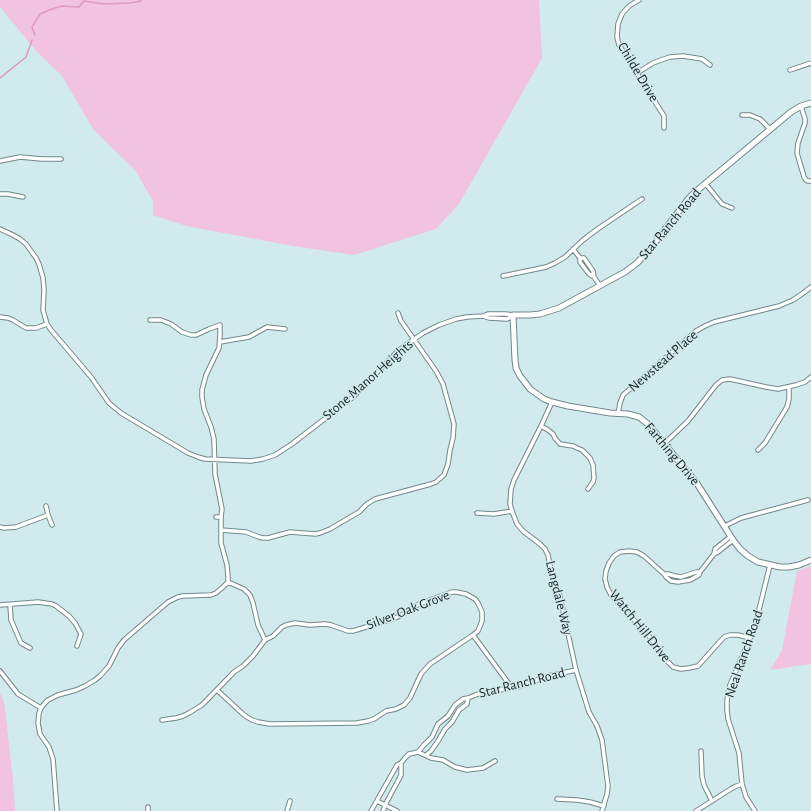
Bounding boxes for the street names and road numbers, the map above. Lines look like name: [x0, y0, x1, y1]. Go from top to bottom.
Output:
street label: Childe Drive: [614, 39, 662, 105]
street label: Star Ranch Road: [635, 185, 705, 263]
street label: Newstead Place: [625, 326, 701, 396]
street label: Stone Manor Heights: [319, 336, 417, 424]
street label: Farthing Drive: [641, 419, 703, 489]
street label: Langdale Way: [542, 559, 576, 637]
street label: Silver Oak Grove: [364, 586, 452, 634]
street label: Watch Hill Drive: [606, 586, 674, 666]
street label: Neal Ranch Road: [721, 608, 767, 700]
street label: Star Ranch Road: [477, 664, 567, 702]

